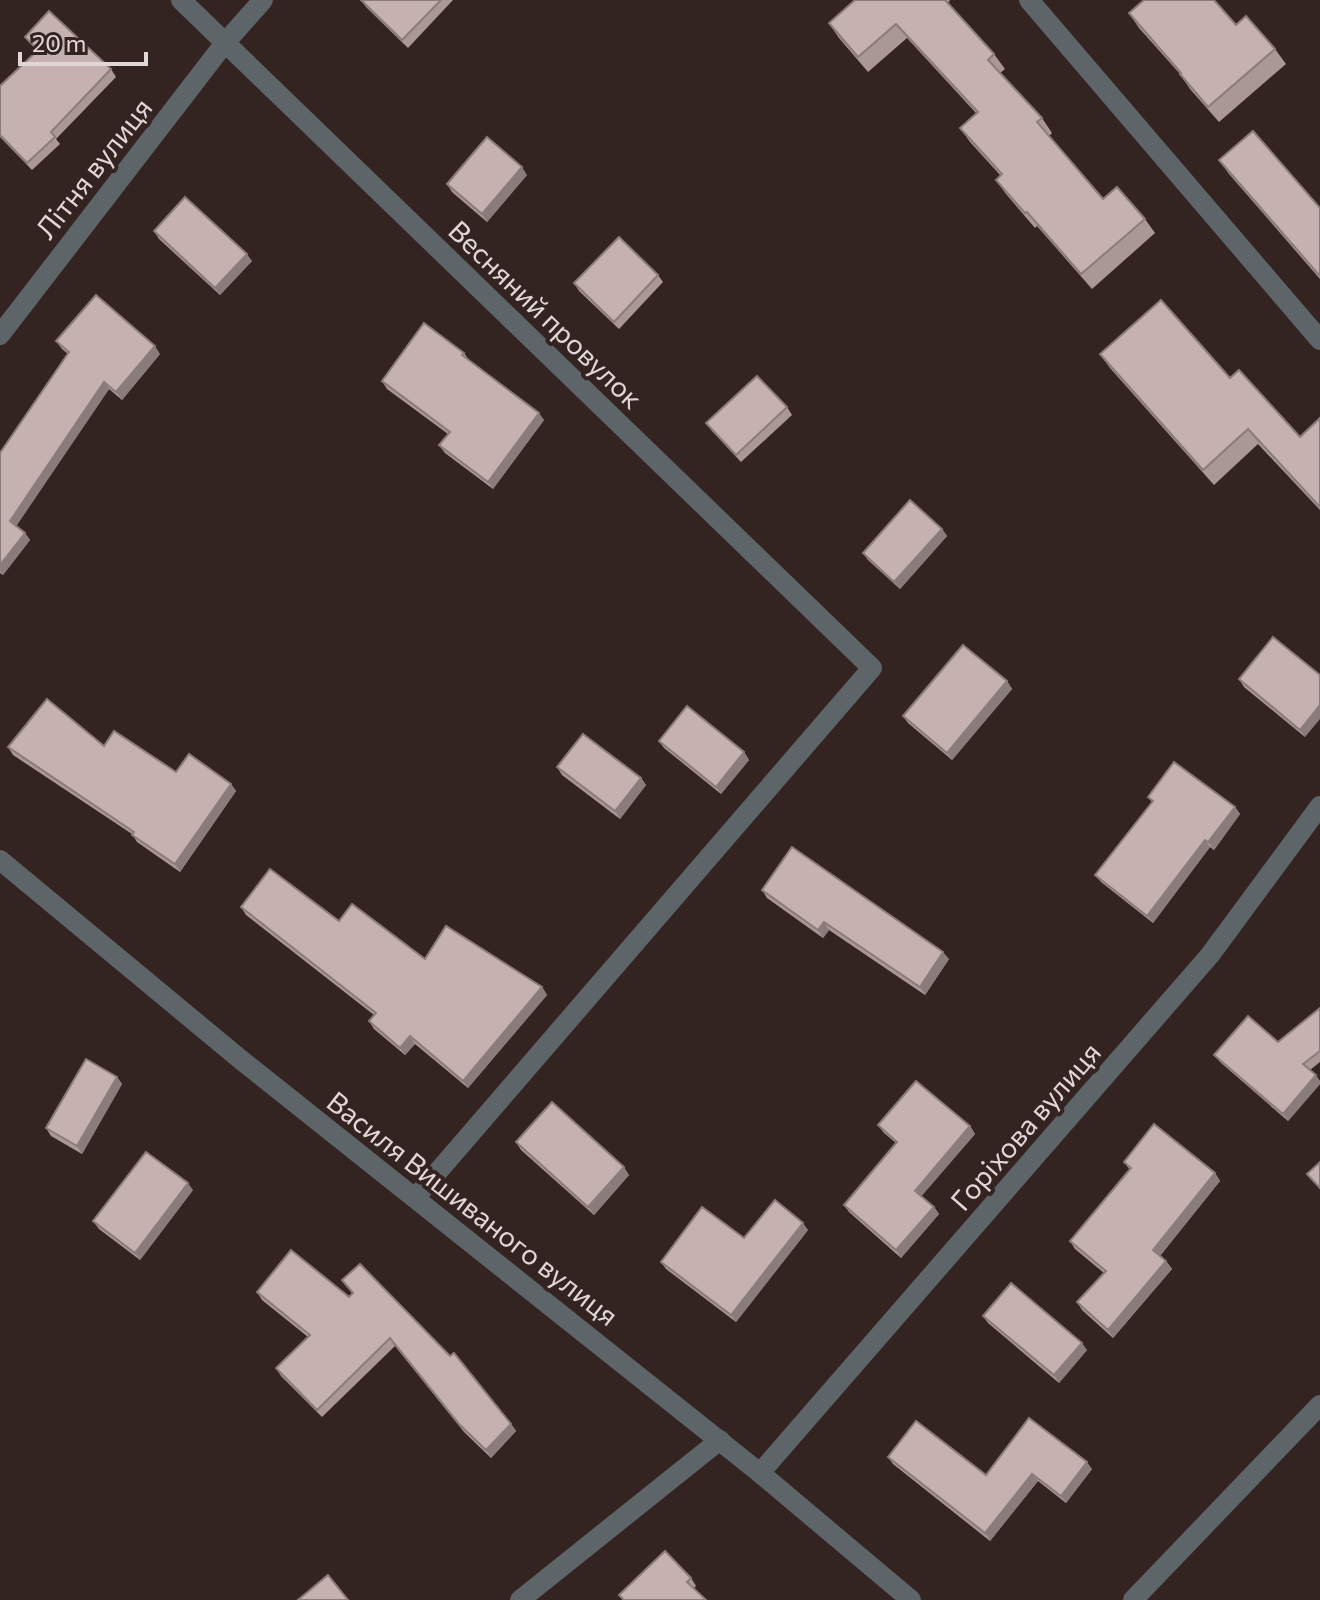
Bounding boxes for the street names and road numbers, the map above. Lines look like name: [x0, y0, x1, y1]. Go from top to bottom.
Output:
street label: Літня вулиця: [28, 91, 158, 245]
street label: Весняний провулок: [442, 213, 650, 415]
street label: Горіхова вулиця: [943, 1035, 1107, 1217]
street label: Василя Вишиваного вулиця: [321, 1084, 625, 1332]

